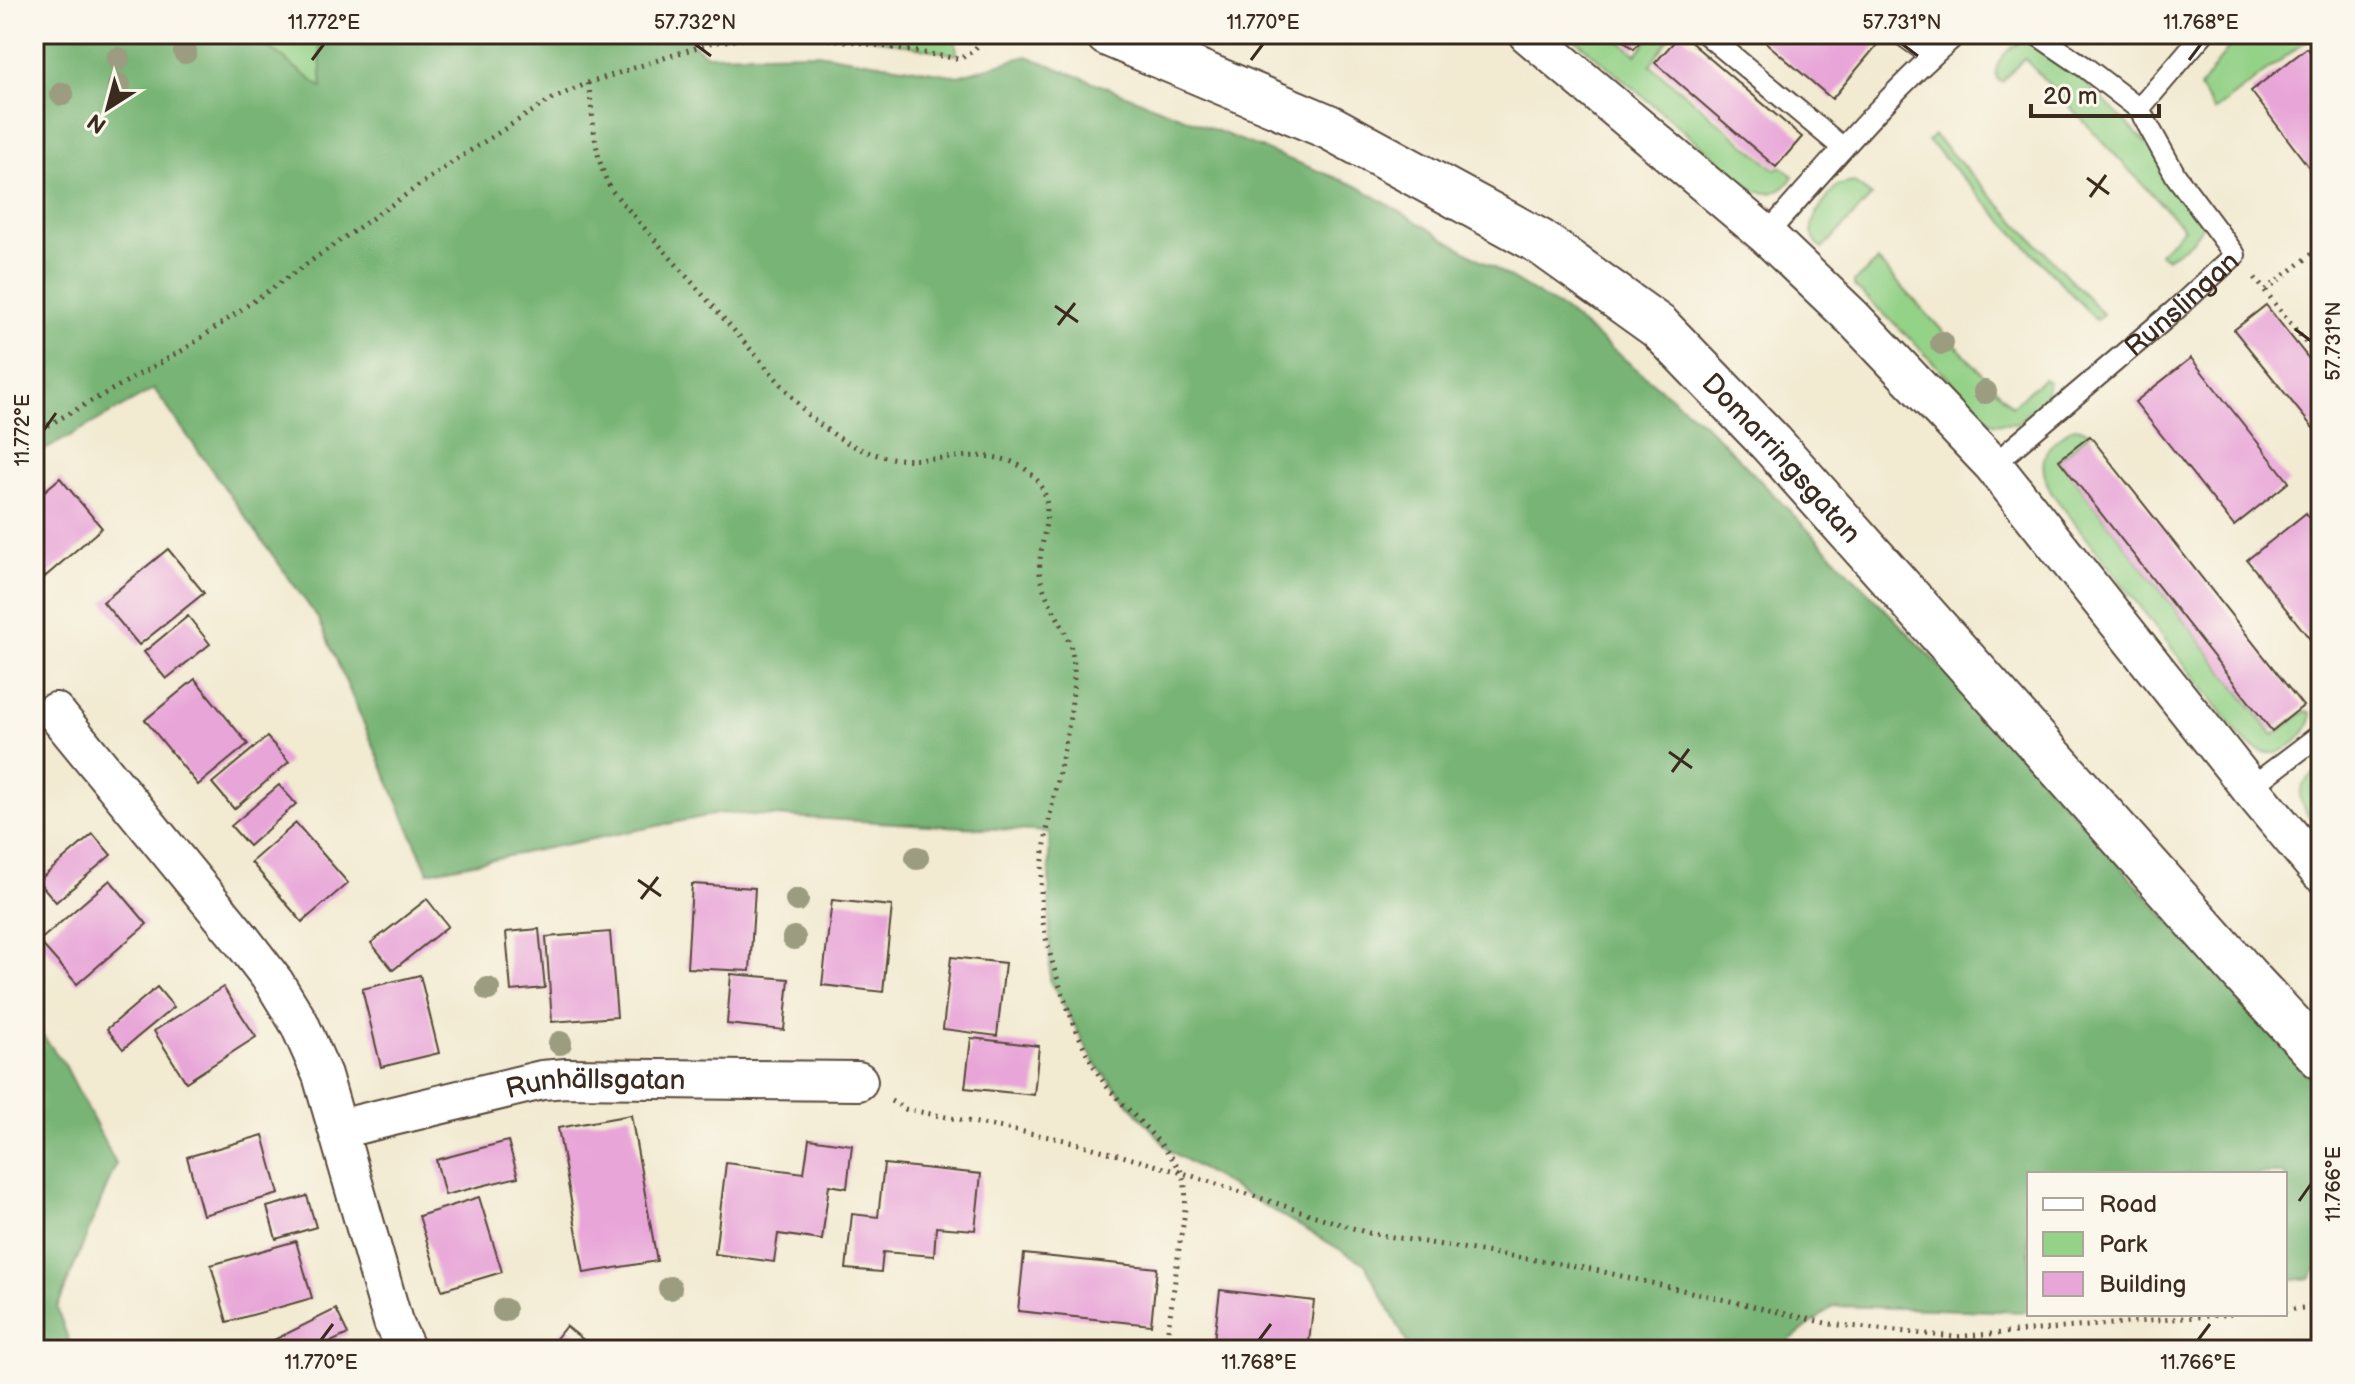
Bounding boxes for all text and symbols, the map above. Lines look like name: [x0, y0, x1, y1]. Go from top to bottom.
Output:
text: 11.772°E: [288, 11, 360, 35]
text: 57.732°N: [654, 11, 736, 35]
text: 11.770°E: [1226, 11, 1300, 35]
text: 57.731°N: [1862, 11, 1942, 35]
text: 11.768°E: [2163, 11, 2239, 35]
north arrow: [68, 68, 148, 148]
scale bar: [2031, 68, 2159, 118]
text: 20 m: [2043, 82, 2098, 111]
text: N: [83, 107, 112, 139]
street label: Runslingan: [2118, 245, 2246, 364]
text: 57.731°N: [2322, 301, 2346, 381]
street label: Domarringsgatan: [1695, 367, 1867, 550]
text: 11.772°E: [11, 394, 35, 466]
street label: Runhällsgatan: [502, 1063, 686, 1106]
text: 11.766°E: [2322, 1146, 2346, 1222]
legend: [2027, 1172, 2287, 1316]
text: Road: [2099, 1190, 2157, 1219]
text: Park: [2099, 1230, 2147, 1259]
text: Building: [2099, 1270, 2186, 1299]
text: 11.770°E: [284, 1351, 358, 1375]
text: 11.768°E: [1221, 1351, 1297, 1375]
text: 11.766°E: [2160, 1351, 2236, 1375]

